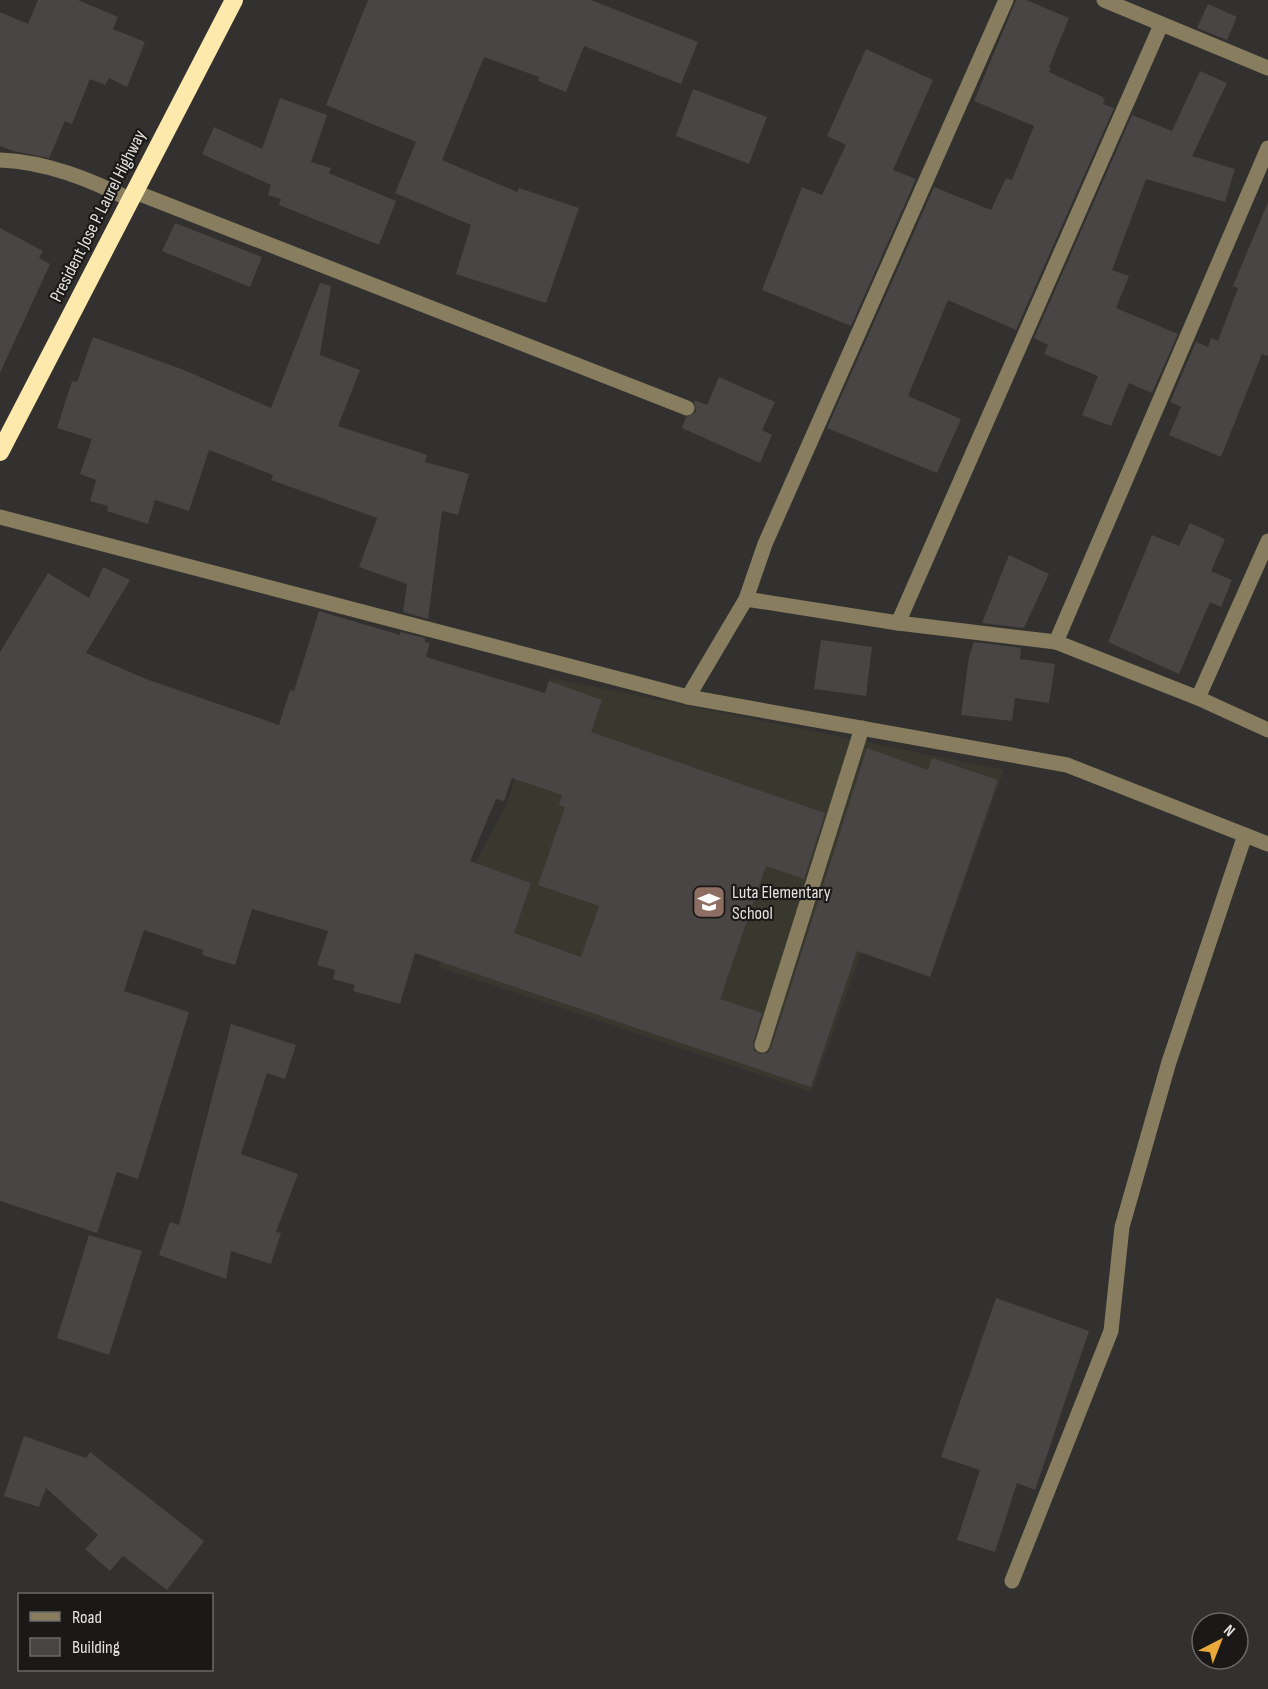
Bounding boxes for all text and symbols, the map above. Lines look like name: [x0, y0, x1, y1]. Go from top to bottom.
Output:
street label: President Jose P. Laurel Highway: [46, 127, 150, 305]
place label: Luta Elementary School: [732, 882, 831, 924]
school or university icon: Luta Elementary School: [691, 884, 727, 920]
legend: [18, 1593, 213, 1671]
text: Road: [72, 1607, 102, 1628]
north arrow: [1190, 1611, 1250, 1671]
text: N: [1220, 1621, 1239, 1641]
text: Building: [72, 1637, 120, 1658]

